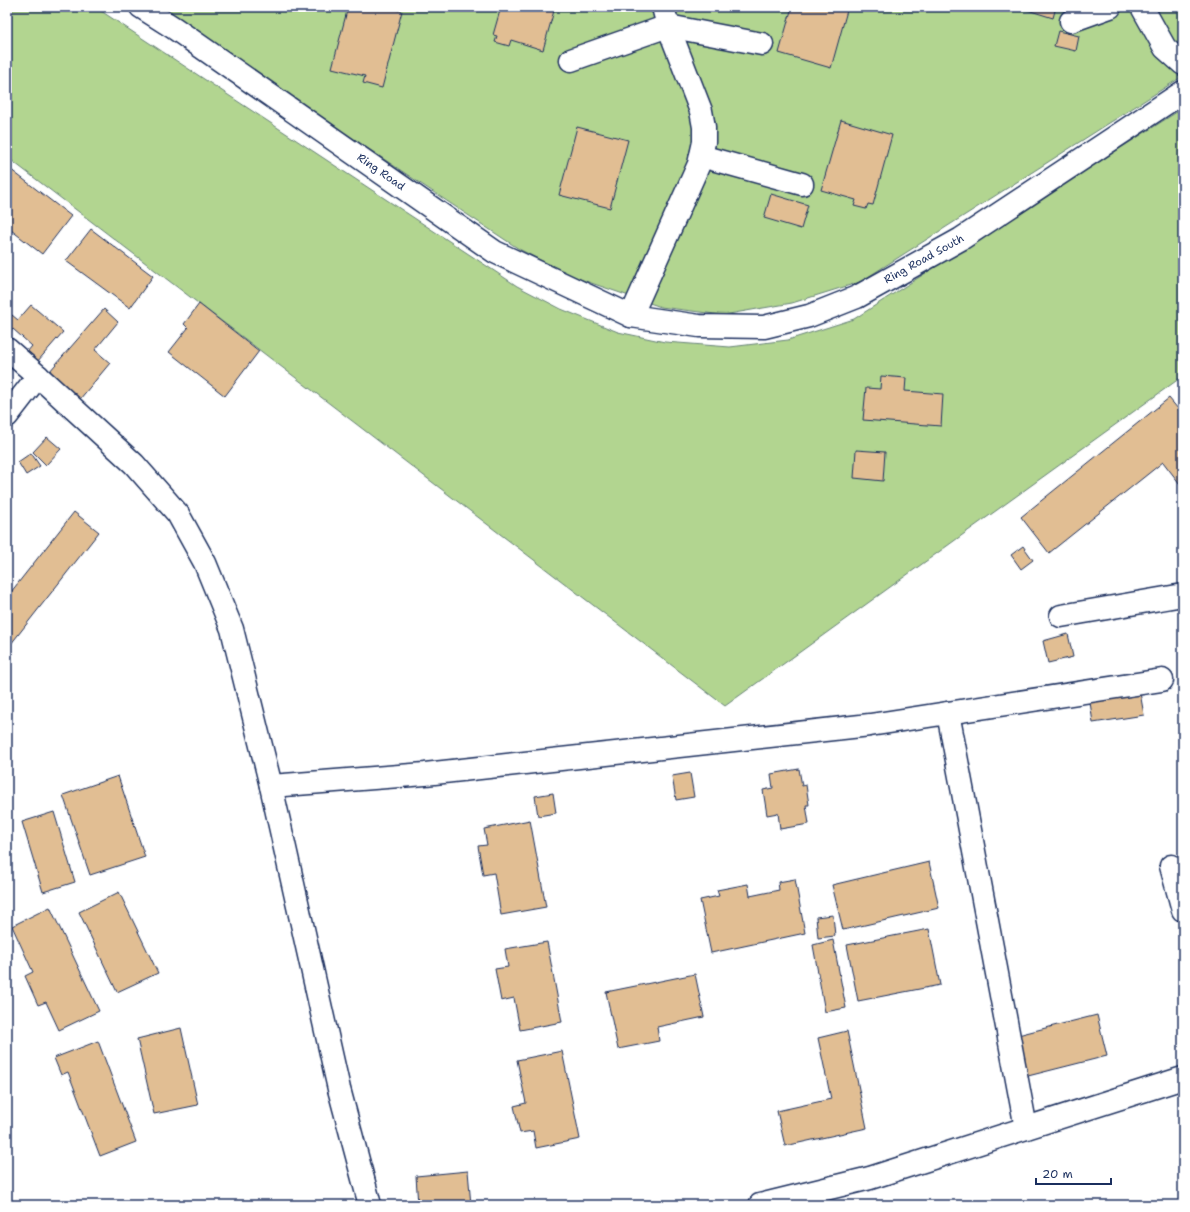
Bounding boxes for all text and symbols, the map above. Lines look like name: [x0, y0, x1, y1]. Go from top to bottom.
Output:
street label: Ring Road: [354, 150, 408, 194]
street label: Ring Road South: [881, 231, 967, 287]
scale bar: [1036, 1160, 1111, 1186]
text: 20 m: [1042, 1166, 1073, 1182]

